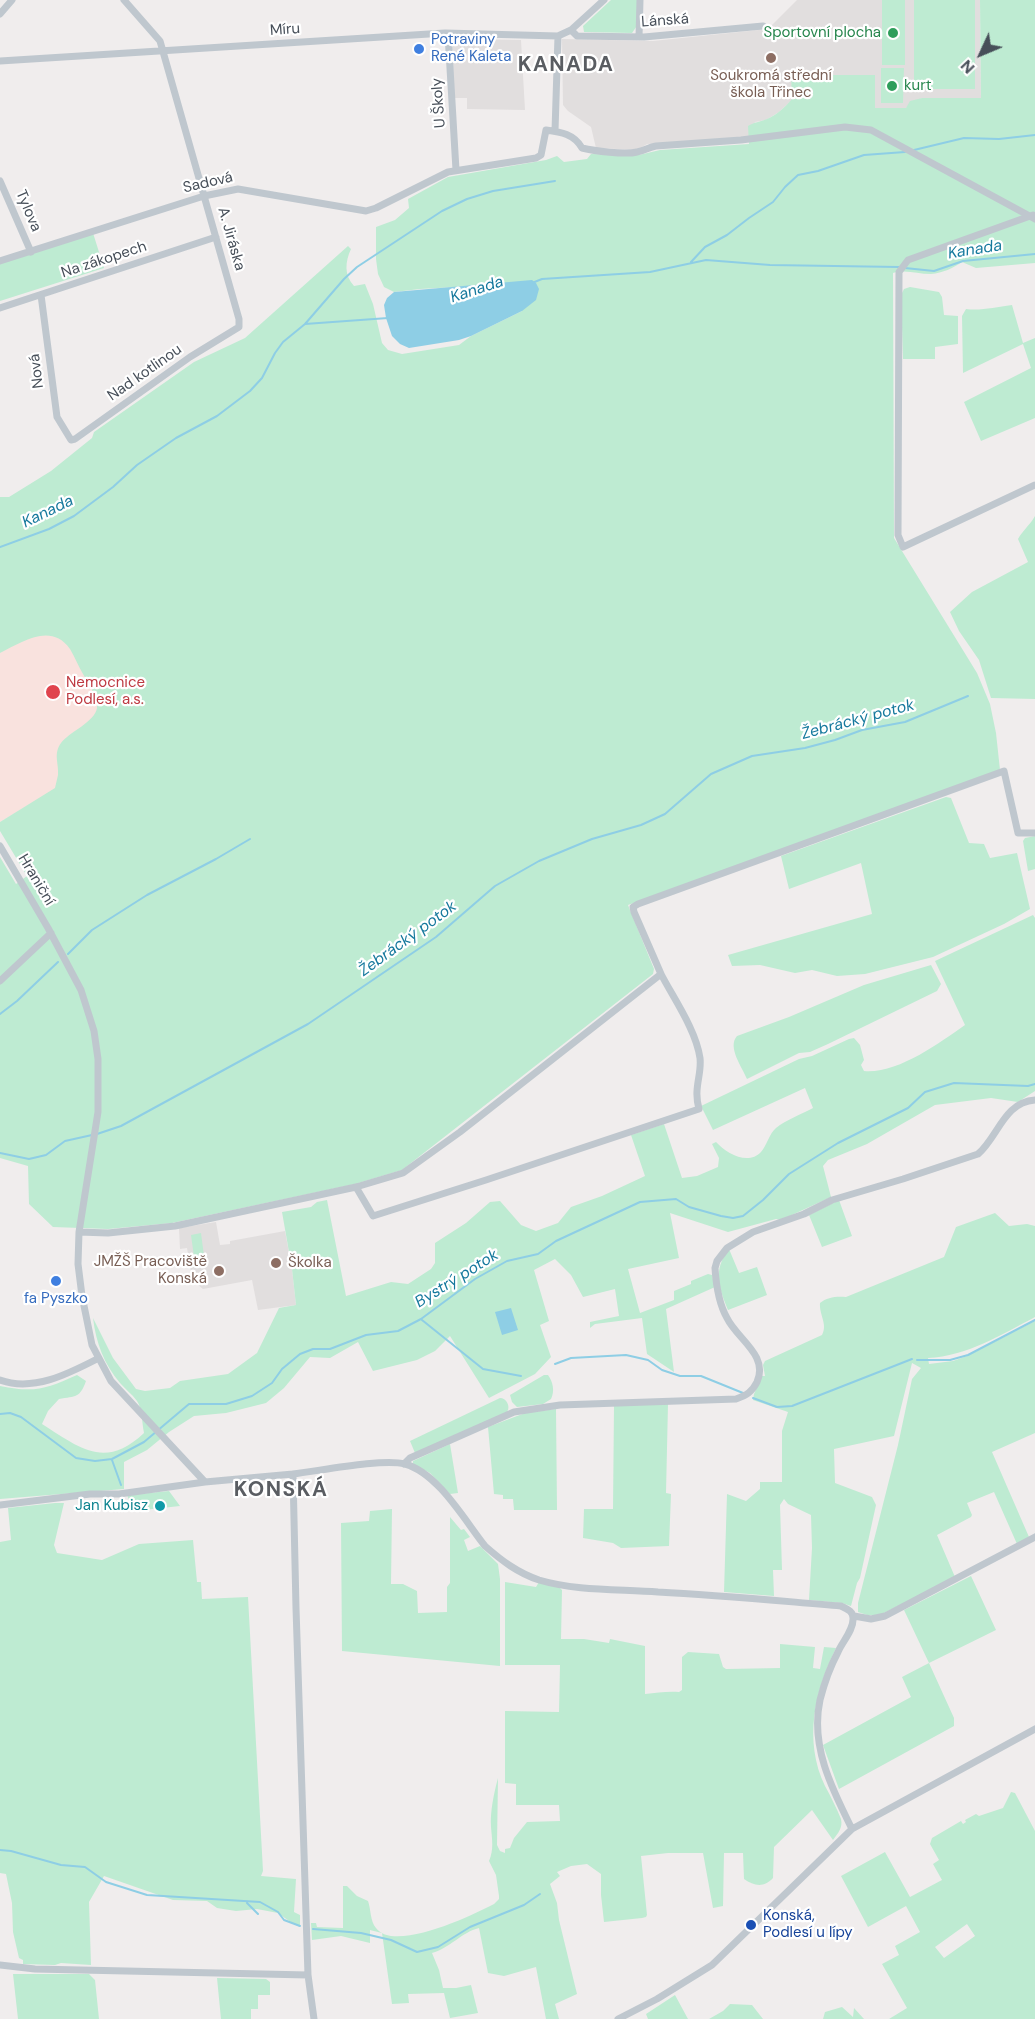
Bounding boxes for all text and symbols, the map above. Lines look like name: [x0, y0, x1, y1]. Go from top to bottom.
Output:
street label: Lánská: [640, 10, 690, 32]
street label: Míru: [269, 20, 301, 40]
place label: Sportovní plocha: [763, 24, 881, 42]
north arrow: [951, 24, 1011, 84]
marker: Sportovní plocha: [886, 26, 900, 40]
place label: Potraviny René Kaleta: [431, 31, 511, 66]
marker: Potraviny René Kaleta: [412, 42, 426, 56]
marker: Soukromá střední škola Třinec: [764, 51, 778, 65]
district label: KANADA: [518, 52, 614, 78]
text: N: [956, 55, 979, 78]
place label: Soukromá střední škola Třinec: [710, 67, 832, 102]
street label: U Školy: [428, 77, 450, 129]
place label: kurt: [904, 77, 932, 95]
marker: kurt: [885, 79, 899, 93]
street label: Sadová: [181, 169, 235, 197]
street label: Tylova: [11, 187, 45, 235]
street label: A. Jiráska: [213, 205, 249, 273]
water label: Kanada: [946, 236, 1004, 264]
street label: Na zákopech: [59, 238, 149, 282]
water label: Kanada: [448, 272, 506, 308]
street label: Nad kotlinou: [104, 341, 186, 405]
street label: Nová: [26, 353, 48, 389]
water label: Kanada: [19, 491, 77, 533]
place label: Nemocnice Podlesí, a.s.: [66, 674, 145, 709]
marker: Nemocnice Podlesí, a.s.: [44, 683, 62, 701]
water label: Žebrácký potok: [799, 696, 917, 744]
street label: Hraniční: [14, 851, 58, 909]
water label: Žebrácký potok: [355, 897, 461, 981]
water label: Bystrý potok: [412, 1246, 502, 1312]
place label: JMŽŠ Pracoviště Konská: [94, 1253, 207, 1288]
place label: Školka: [288, 1254, 332, 1272]
marker: Školka: [269, 1256, 283, 1270]
marker: JMŽŠ Pracoviště Konská: [212, 1264, 226, 1278]
marker: fa Pyszko: [49, 1274, 63, 1288]
place label: fa Pyszko: [24, 1290, 88, 1308]
district label: KONSKÁ: [234, 1477, 328, 1503]
place label: Jan Kubisz: [75, 1497, 148, 1515]
marker: Jan Kubisz: [153, 1499, 167, 1513]
place label: Konská, Podlesí u lípy: [763, 1907, 853, 1942]
marker: Konská, Podlesí u lípy: [744, 1918, 758, 1932]

